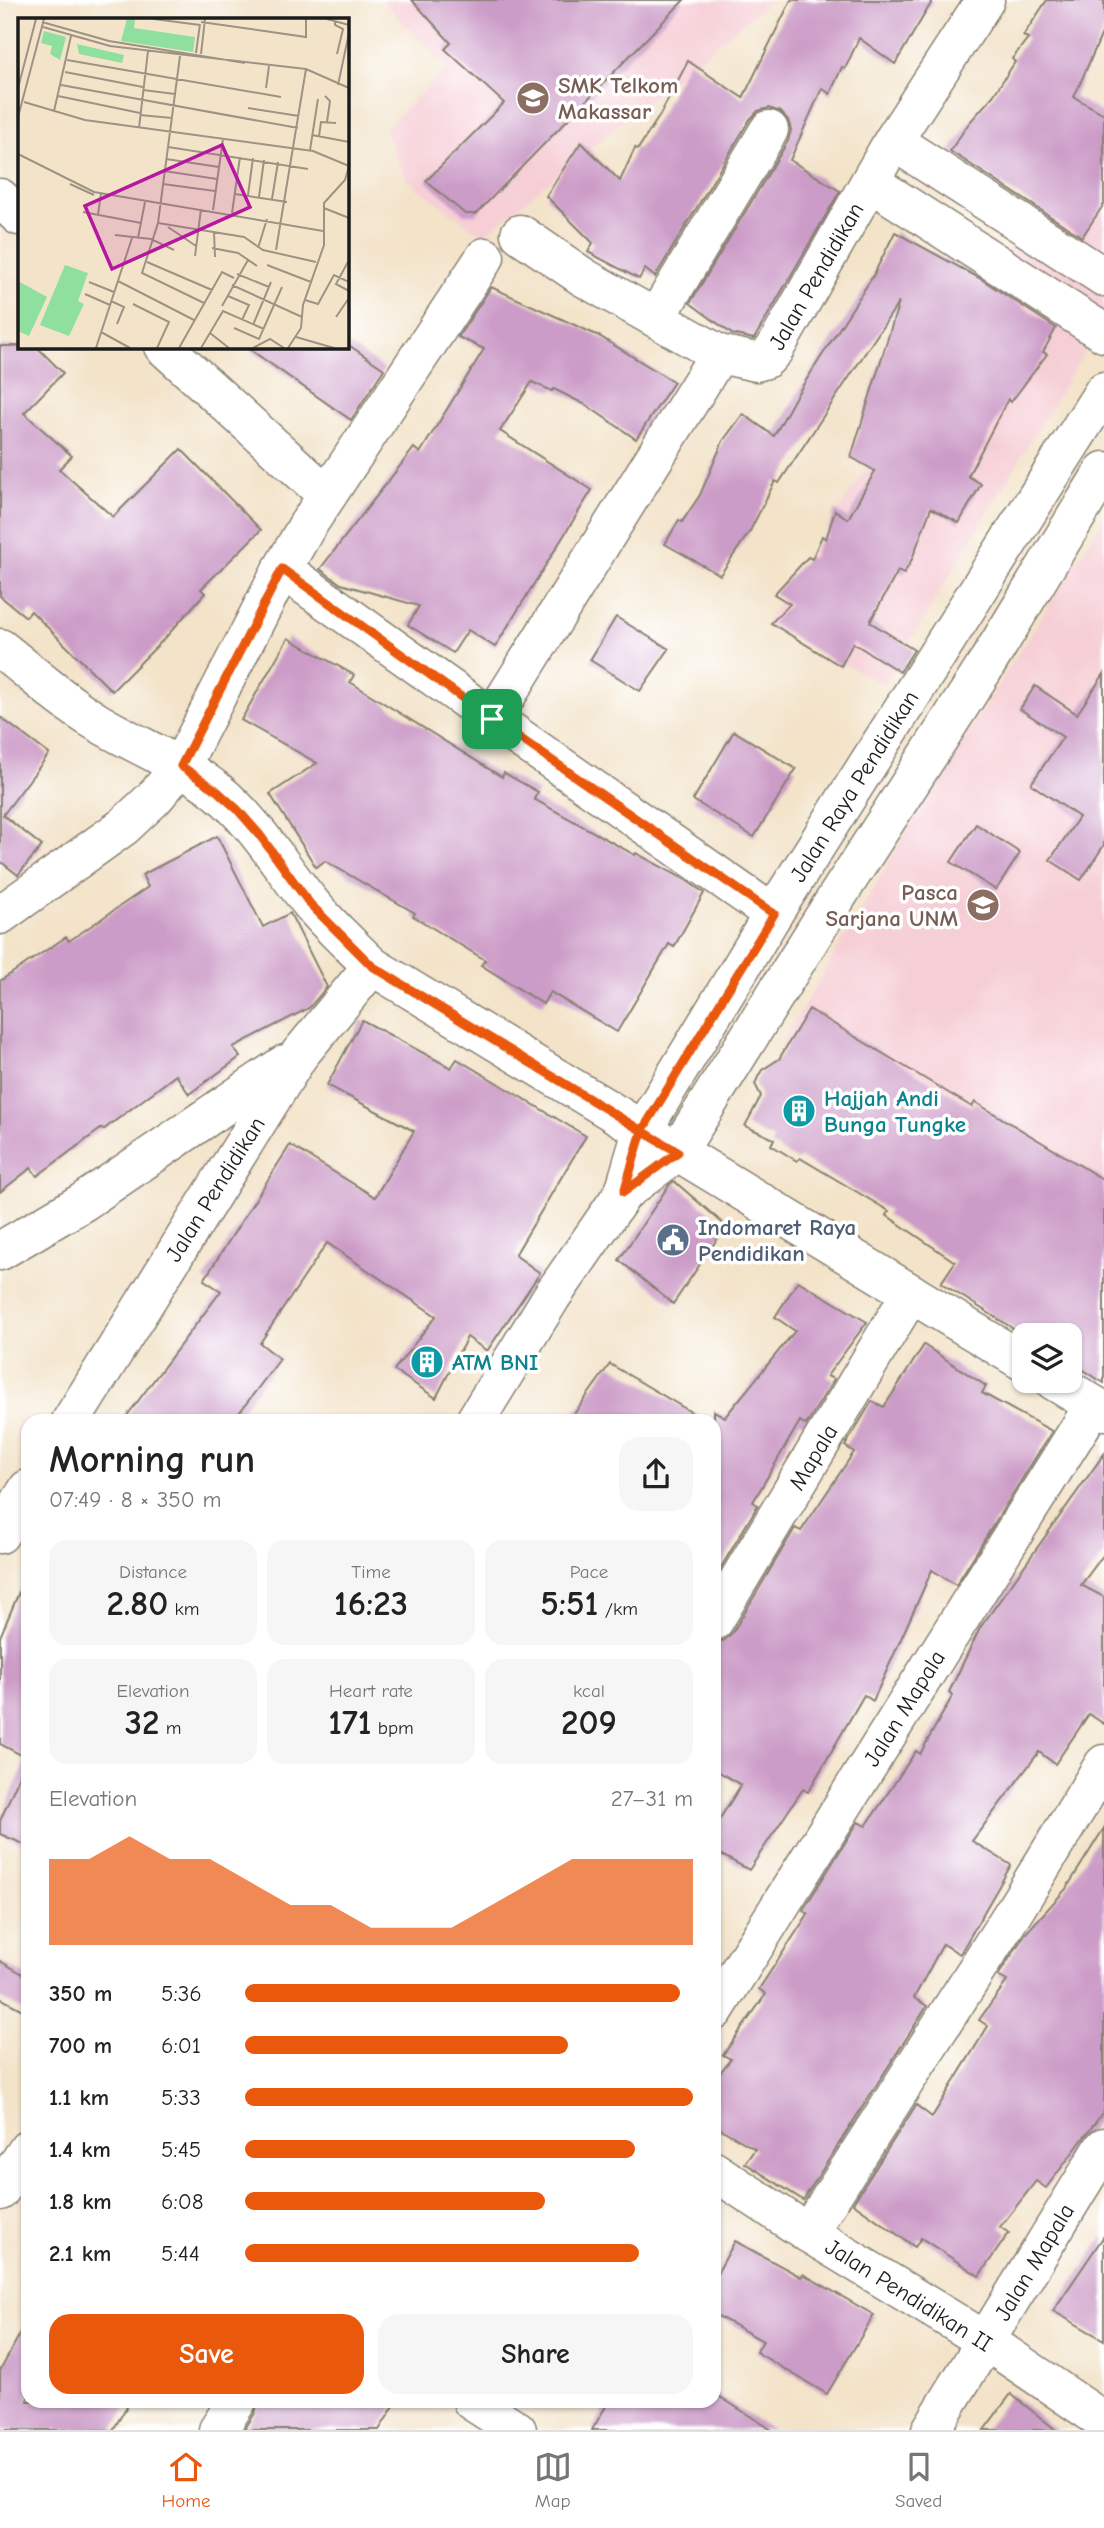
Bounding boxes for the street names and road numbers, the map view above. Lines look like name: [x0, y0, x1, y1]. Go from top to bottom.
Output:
street label: Jalan Pendidikan: [763, 198, 870, 355]
street label: Jalan Raya Pendidikan: [785, 686, 924, 887]
street label: Jalan Pendidikan: [160, 1112, 271, 1267]
street label: Mapala: [783, 1419, 844, 1495]
street label: Jalan Mapala: [858, 1645, 951, 1771]
street label: Jalan Mapala: [989, 2199, 1080, 2326]
street label: Jalan Pendidikan II: [820, 2233, 997, 2358]

